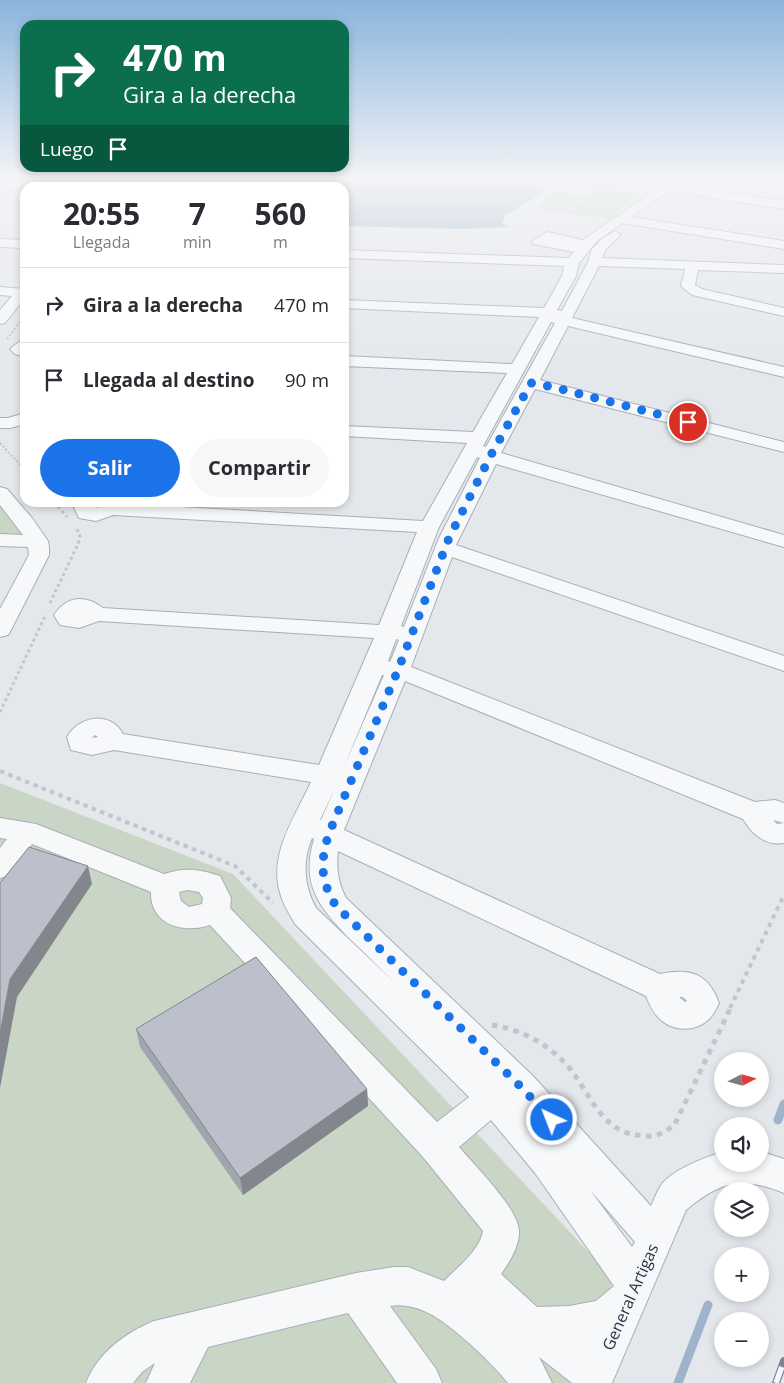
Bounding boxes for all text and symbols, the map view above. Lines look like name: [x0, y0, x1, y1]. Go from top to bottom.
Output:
text: 470 m: [123, 34, 227, 81]
icon: right: [40, 40, 105, 105]
text: Gira a la derecha: [123, 79, 296, 109]
icon: arrive: [104, 135, 132, 163]
text: Luego: [40, 136, 94, 162]
text: 20:55: [63, 193, 140, 234]
text: 7: [189, 193, 206, 234]
text: 560: [255, 193, 306, 234]
text: Llegada: [73, 231, 130, 253]
text: min: [183, 231, 212, 253]
text: m: [273, 231, 288, 253]
icon: right: [40, 291, 68, 319]
text: Gira a la derecha: [83, 292, 243, 318]
text: 470 m: [274, 292, 329, 318]
icon: arrive: [40, 366, 68, 394]
text: Llegada al destino: [83, 367, 255, 393]
text: 90 m: [285, 367, 329, 393]
pin: [667, 401, 709, 443]
icon: arrive: [674, 408, 702, 436]
button: Salir: [40, 439, 180, 497]
button: Compartir: [190, 439, 329, 497]
north arrow: [714, 1052, 769, 1108]
map controls: [714, 1052, 769, 1367]
position arrow: [525, 1093, 577, 1145]
button: sound: [714, 1117, 769, 1172]
button: layers: [714, 1182, 769, 1237]
street label: General Artigas: [597, 1240, 663, 1354]
button: +: [714, 1247, 769, 1302]
button: −: [714, 1312, 769, 1367]

